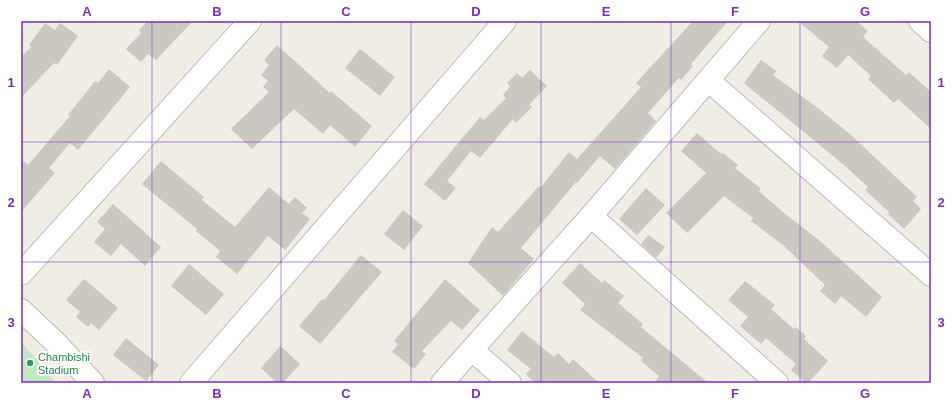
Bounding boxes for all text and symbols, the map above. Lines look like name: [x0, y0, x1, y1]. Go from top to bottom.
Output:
text: A: [82, 4, 92, 19]
text: B: [212, 4, 222, 19]
text: C: [341, 4, 351, 19]
text: D: [471, 4, 481, 19]
text: E: [602, 4, 611, 19]
text: F: [731, 4, 739, 19]
text: G: [860, 4, 870, 19]
text: 1: [7, 75, 15, 90]
text: 1: [937, 75, 945, 90]
text: 2: [7, 195, 15, 210]
text: 2: [937, 195, 945, 210]
text: 3: [7, 315, 15, 330]
text: 3: [937, 315, 945, 330]
place label: Chambishi Stadium: [38, 351, 90, 376]
marker: Chambishi Stadium: [25, 358, 35, 368]
text: A: [82, 386, 92, 401]
text: B: [212, 386, 222, 401]
text: C: [341, 386, 351, 401]
text: D: [471, 386, 481, 401]
text: E: [602, 386, 611, 401]
text: F: [731, 386, 739, 401]
text: G: [860, 386, 870, 401]

